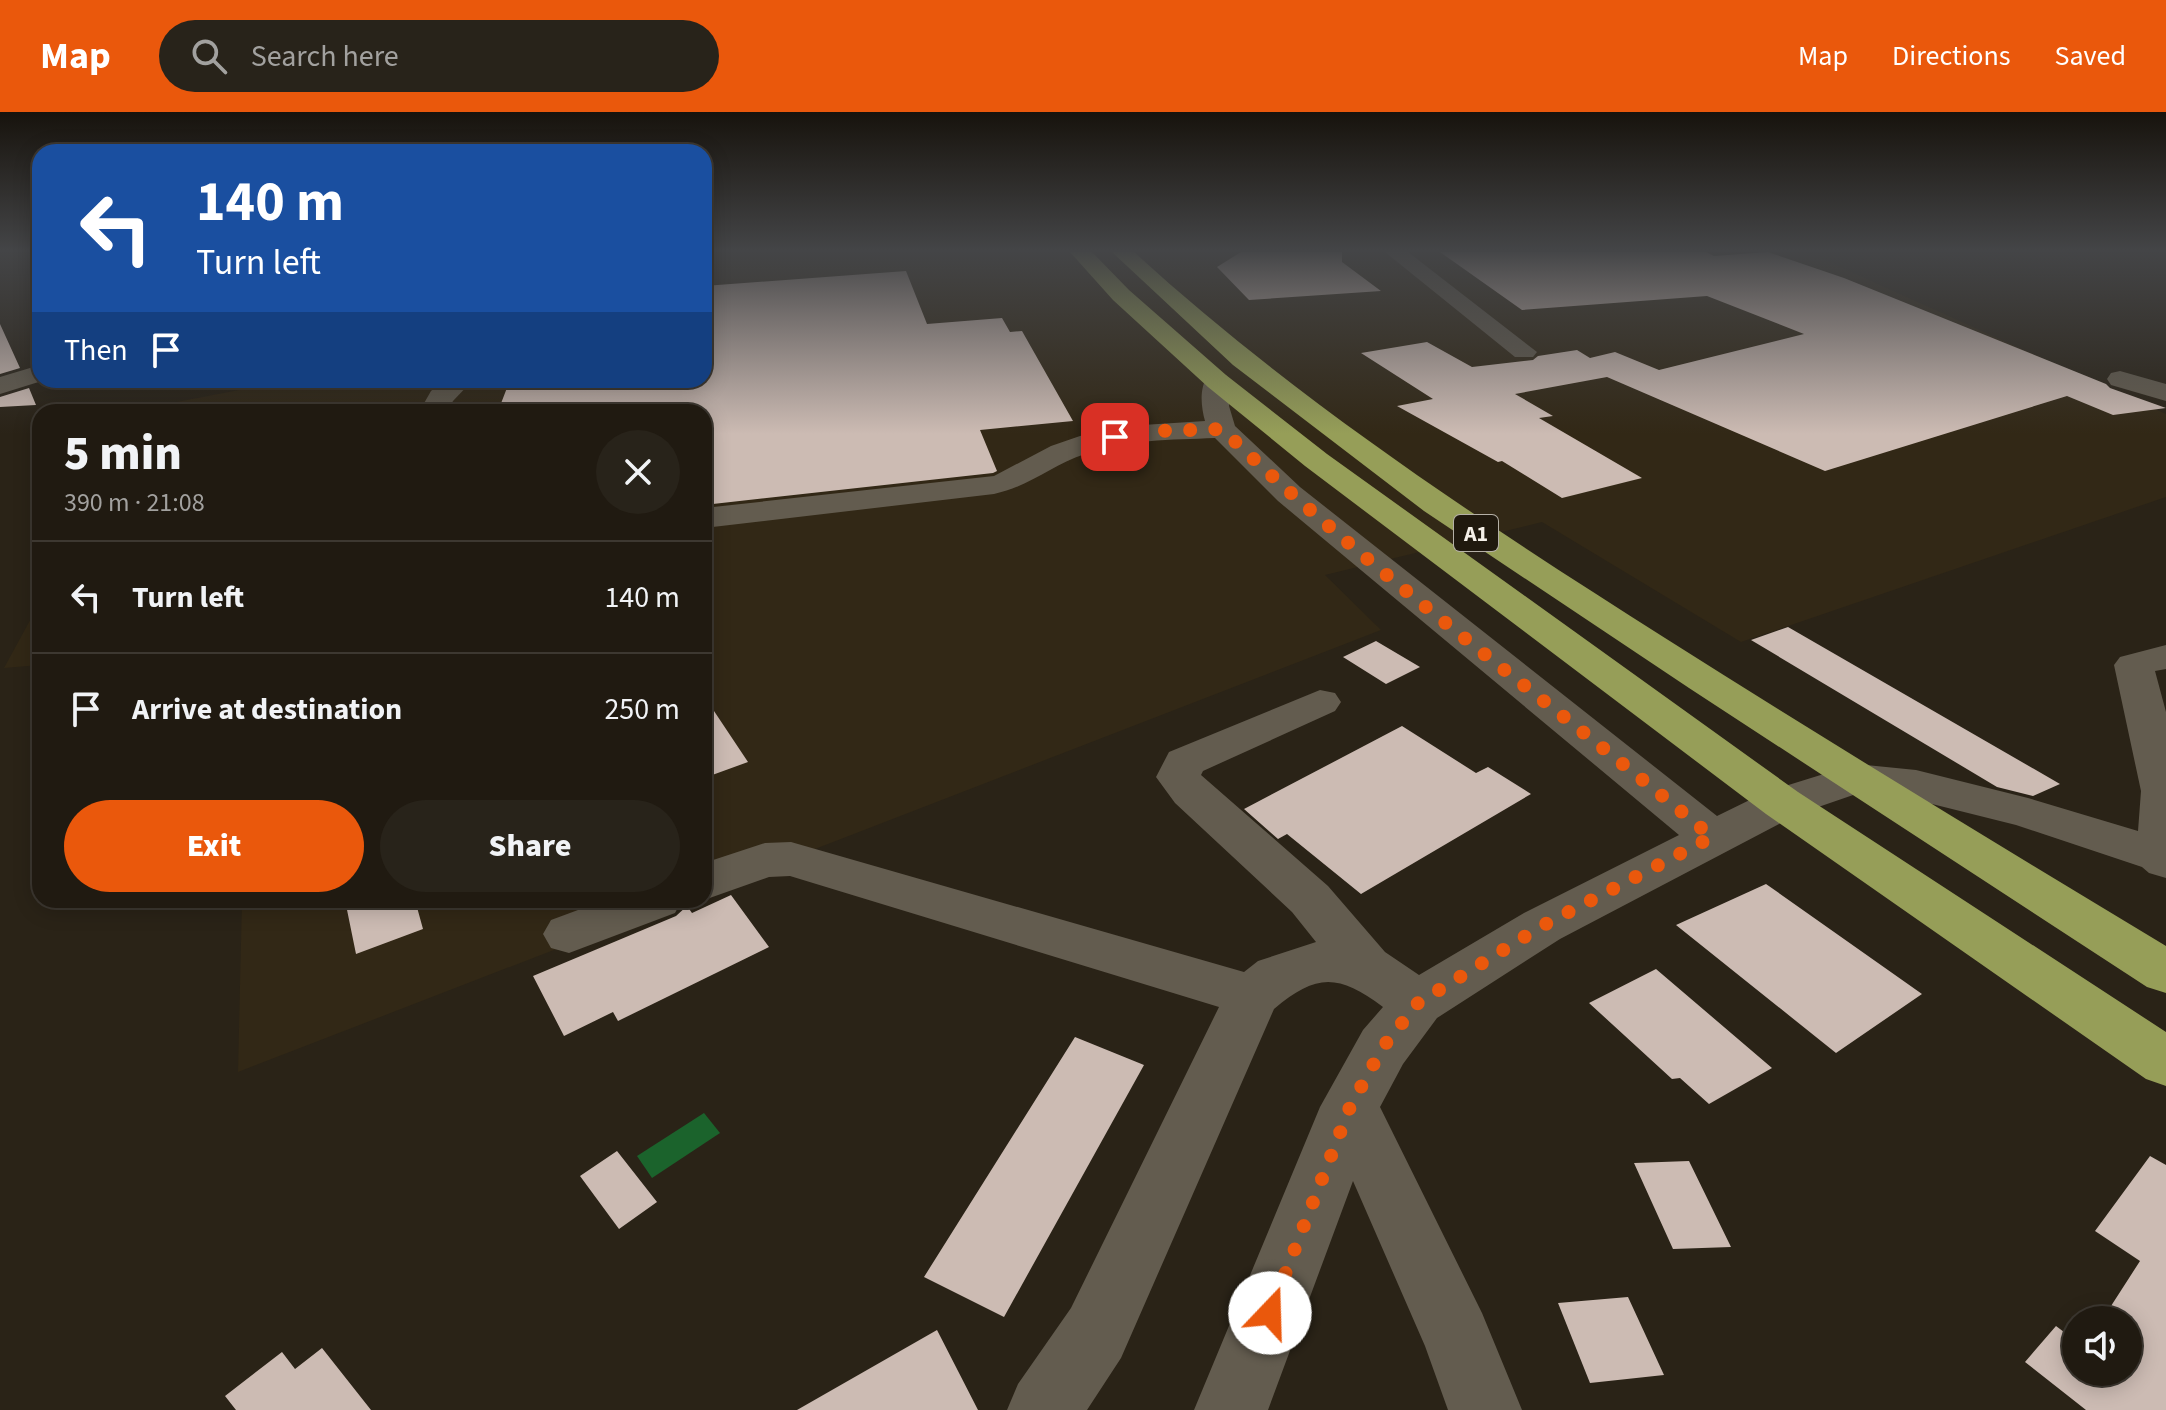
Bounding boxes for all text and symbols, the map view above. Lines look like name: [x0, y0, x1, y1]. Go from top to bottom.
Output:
search box: [159, 20, 719, 92]
text: Map: [40, 29, 111, 83]
icon: search: [187, 34, 231, 78]
text: Search here: [251, 35, 399, 78]
text: Map: [1798, 36, 1848, 76]
text: Directions: [1892, 36, 2011, 76]
text: Saved: [2055, 36, 2126, 76]
text: 140 m: [196, 163, 344, 242]
icon: left: [64, 176, 168, 280]
text: Turn left: [196, 237, 321, 288]
icon: arrive: [144, 328, 188, 372]
text: Then: [64, 329, 128, 372]
pin: [1081, 403, 1149, 471]
icon: arrive: [1093, 415, 1137, 459]
text: 5 min: [64, 420, 182, 488]
button: close: [596, 430, 680, 514]
text: 390 m · 21:08: [64, 484, 205, 521]
road number: A1: [1454, 515, 1498, 551]
icon: left: [64, 575, 108, 619]
text: Turn left: [132, 576, 244, 619]
text: 140 m: [604, 576, 680, 619]
icon: arrive: [64, 687, 108, 731]
text: Arrive at destination: [132, 688, 402, 731]
text: 250 m: [604, 688, 680, 731]
button: Exit: [64, 800, 364, 892]
button: Share: [380, 800, 680, 892]
position arrow: [1228, 1271, 1312, 1355]
map controls: [2062, 1306, 2142, 1386]
button: sound: [2062, 1306, 2142, 1386]

